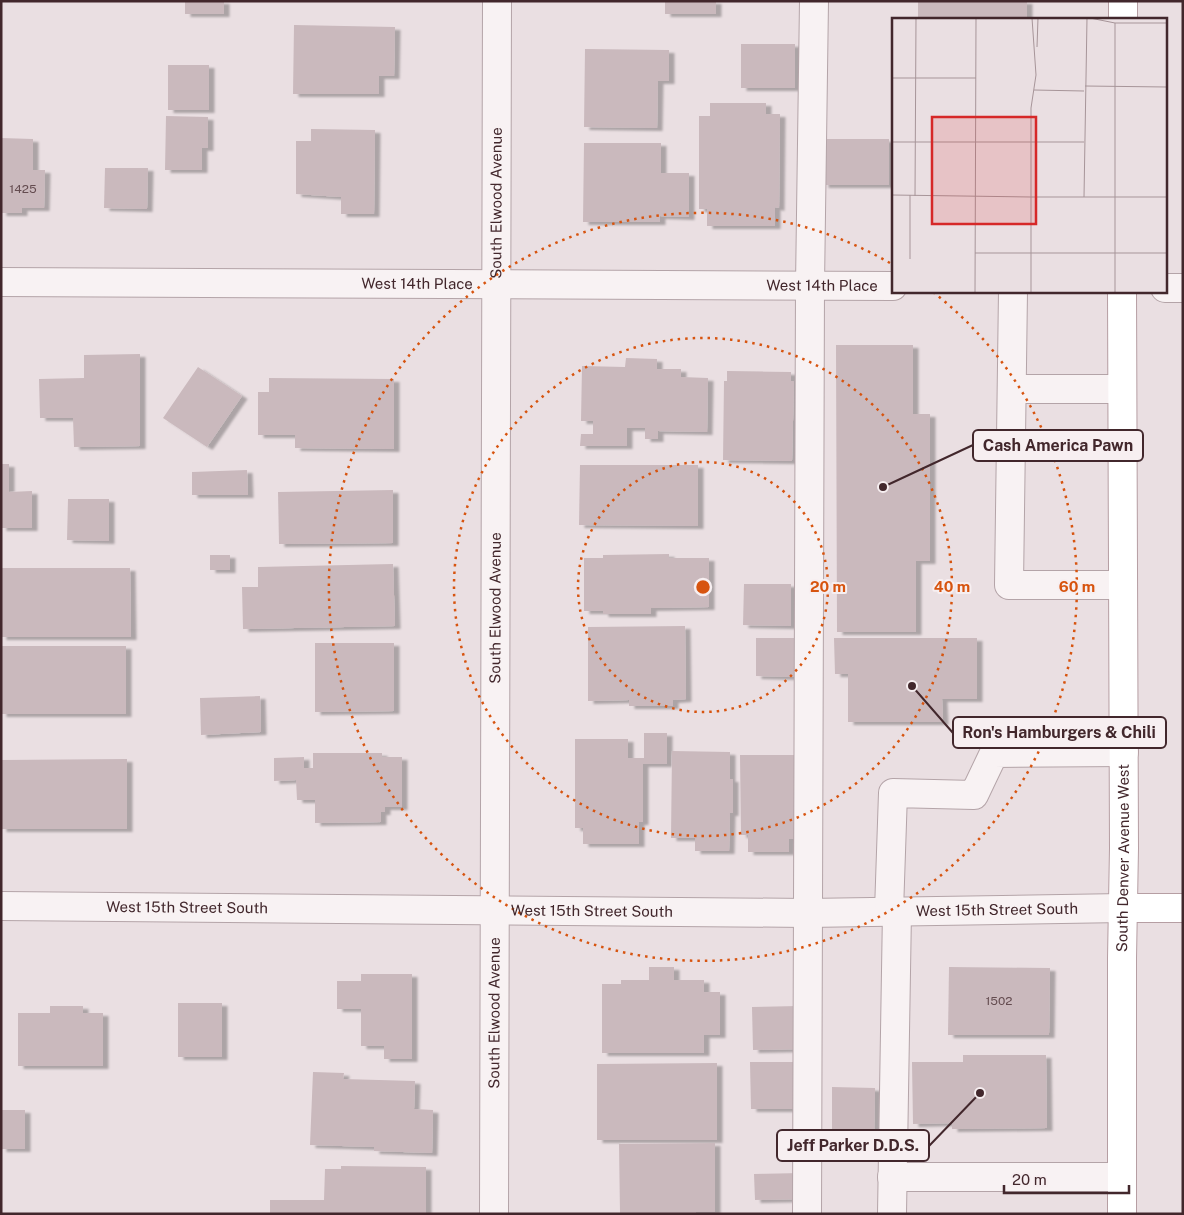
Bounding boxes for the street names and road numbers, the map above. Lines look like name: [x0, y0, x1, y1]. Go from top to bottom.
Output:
street label: South Elwood Avenue: [487, 127, 505, 279]
street label: West 14th Place: [361, 275, 473, 292]
street label: West 14th Place: [766, 276, 878, 294]
street label: South Elwood Avenue: [486, 532, 504, 684]
street label: South Denver Avenue West: [1113, 764, 1132, 952]
street label: West 15th Street South: [106, 898, 268, 916]
street label: West 15th Street South: [916, 900, 1078, 919]
street label: West 15th Street South: [511, 901, 673, 920]
street label: South Elwood Avenue: [485, 937, 503, 1089]

